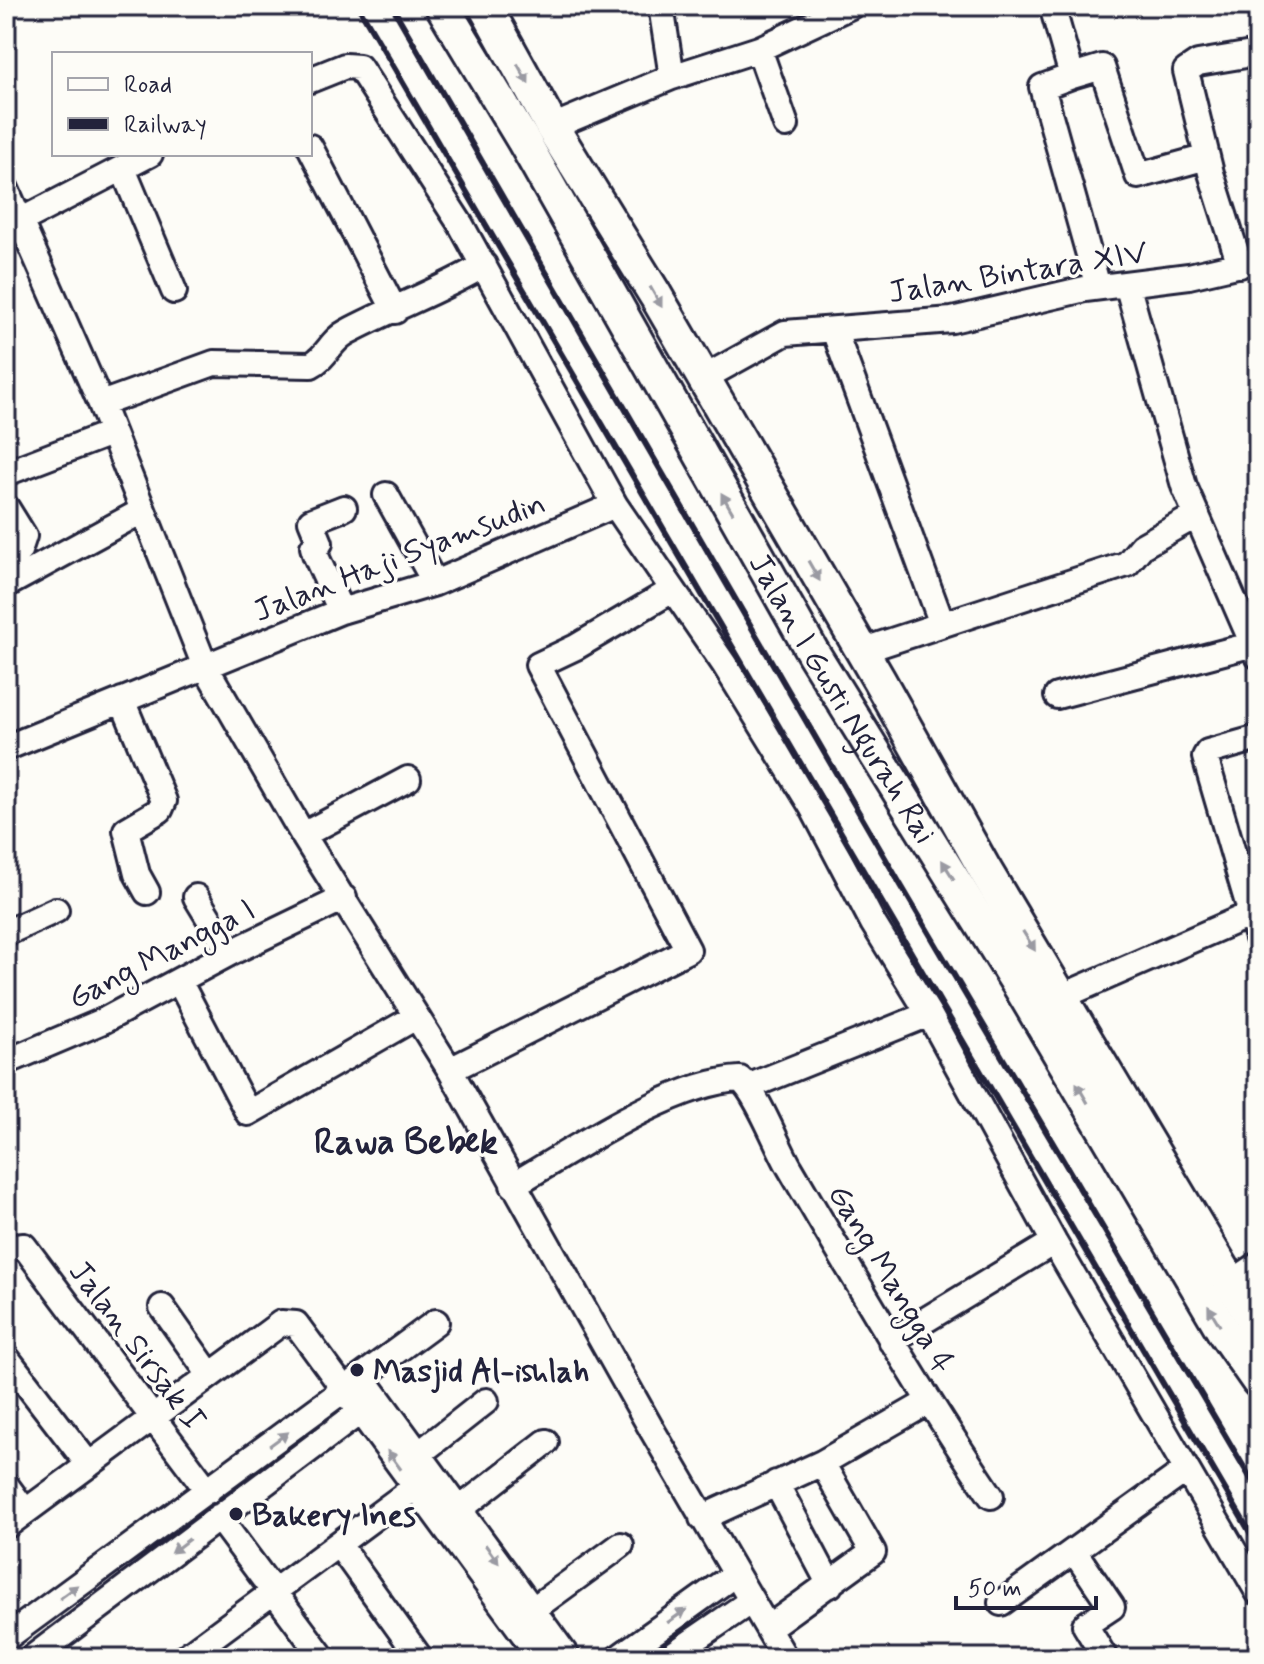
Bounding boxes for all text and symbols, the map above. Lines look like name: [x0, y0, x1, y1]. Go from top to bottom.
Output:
legend: [52, 52, 312, 156]
one-way arrow: [516, 63, 530, 85]
text: Road: [124, 70, 172, 101]
text: Railway: [124, 110, 207, 141]
street label: Jalan Bintara XIV: [885, 232, 1151, 314]
one-way arrow: [649, 286, 663, 309]
street label: Jalan Haji Syamsudin: [248, 483, 552, 633]
one-way arrow: [720, 492, 734, 514]
street label: Jalan I Gusti Ngurah Rai: [738, 546, 945, 852]
one-way arrow: [807, 560, 821, 582]
one-way arrow: [941, 859, 955, 881]
street label: Gang Mangga I: [61, 890, 263, 1022]
one-way arrow: [1021, 930, 1035, 952]
one-way arrow: [1075, 1081, 1089, 1104]
district label: Rawa Bebek: [314, 1120, 498, 1167]
street label: Gang Mangga 4: [816, 1177, 963, 1382]
street label: Jalan Sirsak I: [58, 1252, 214, 1440]
one-way arrow: [1207, 1305, 1221, 1327]
place label: Masjid Al-ishlah: [373, 1351, 590, 1394]
marker: Masjid Al-ishlah: [348, 1361, 366, 1379]
one-way arrow: [269, 1431, 290, 1447]
one-way arrow: [387, 1450, 402, 1471]
place label: Bakery Ines: [252, 1495, 416, 1537]
marker: Bakery Ines: [227, 1505, 245, 1523]
one-way arrow: [170, 1537, 190, 1553]
one-way arrow: [484, 1543, 499, 1564]
scale bar: [956, 1560, 1096, 1610]
text: 50 m: [968, 1574, 1022, 1605]
one-way arrow: [58, 1584, 80, 1600]
one-way arrow: [666, 1609, 687, 1624]

